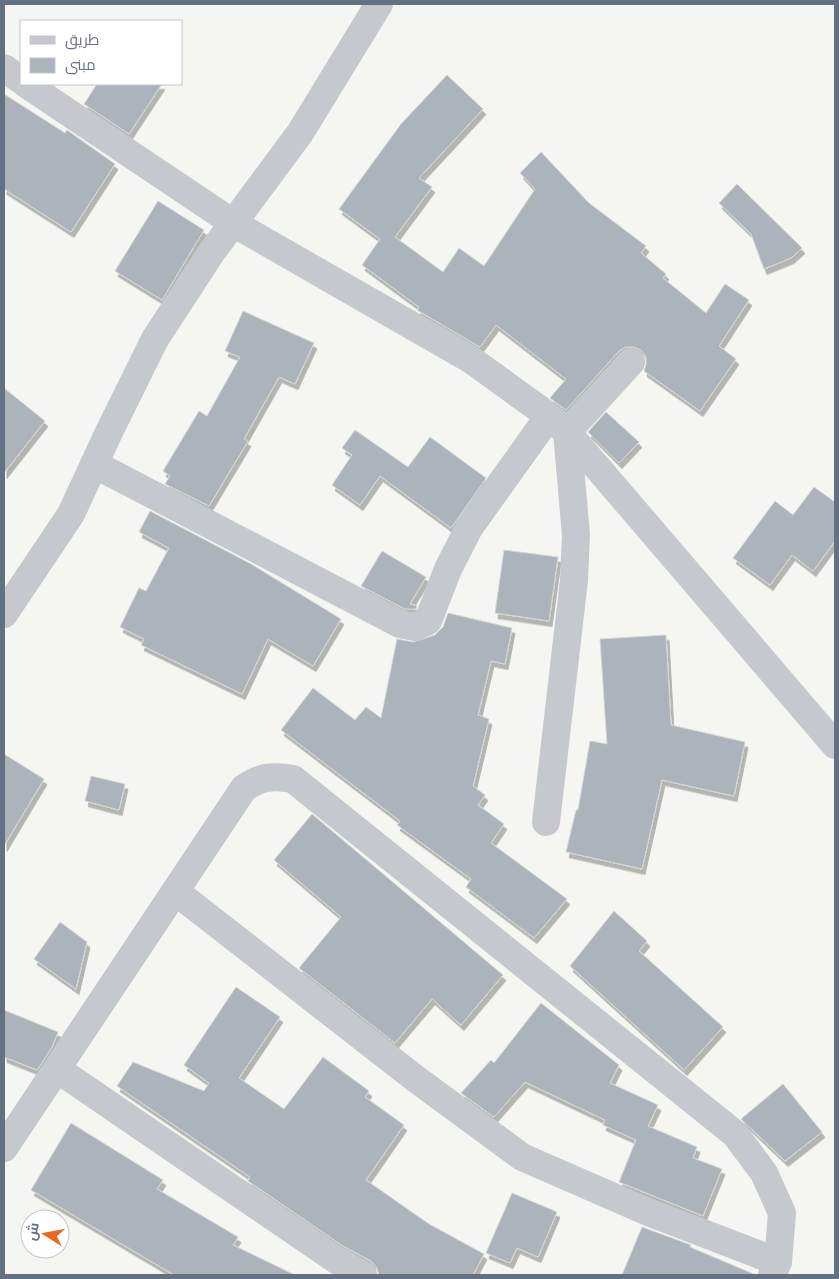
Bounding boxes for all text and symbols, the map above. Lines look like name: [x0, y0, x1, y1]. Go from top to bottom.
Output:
legend: [20, 20, 182, 85]
text: طريق: [65, 31, 99, 50]
text: مبنى: [65, 56, 96, 75]
north arrow: [20, 1209, 70, 1259]
text: ش: [23, 1221, 43, 1242]

